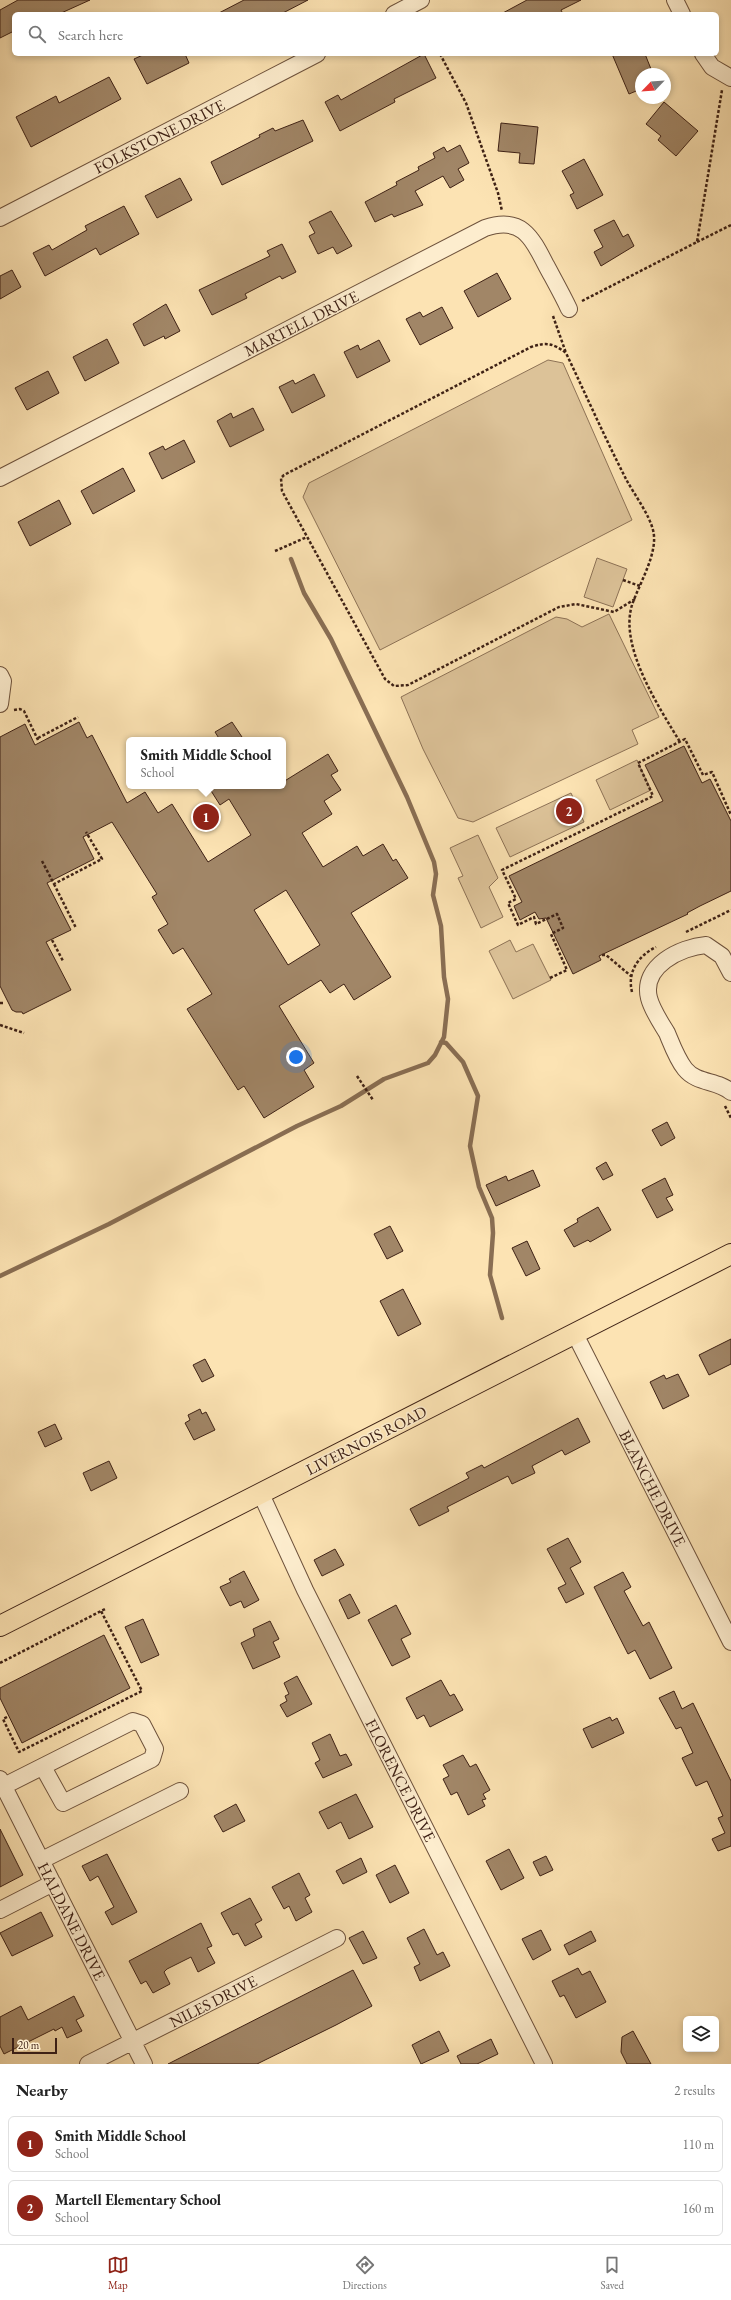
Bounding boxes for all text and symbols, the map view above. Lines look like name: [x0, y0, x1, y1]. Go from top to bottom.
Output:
search box: [12, 12, 719, 56]
icon: search: [26, 23, 48, 45]
text: Search here: [58, 25, 123, 44]
north arrow: [635, 68, 671, 104]
street label: FOLKSTONE DRIVE: [90, 94, 228, 179]
street label: MARTELL DRIVE: [240, 286, 362, 361]
popup: [126, 737, 286, 789]
text: Smith Middle School: [140, 745, 272, 764]
text: School: [140, 764, 174, 781]
pin: 2: [556, 796, 582, 826]
pin: 1: [193, 802, 219, 832]
your location: [286, 1047, 306, 1067]
street label: LIVERNOIS ROAD: [302, 1401, 430, 1480]
street label: BLANCHE DRIVE: [614, 1427, 691, 1550]
street label: FLORENCE DRIVE: [361, 1715, 441, 1845]
street label: HALDANE DRIVE: [33, 1859, 110, 1984]
street label: NILES DRIVE: [166, 1970, 261, 2033]
map controls: [683, 2016, 719, 2052]
button: layers: [683, 2016, 719, 2052]
scale bar: [12, 2036, 57, 2055]
text: 20 m: [18, 2038, 39, 2052]
text: Nearby: [16, 2079, 68, 2101]
text: 2 results: [674, 2082, 715, 2099]
text: Smith Middle School: [55, 2126, 186, 2145]
text: 1: [27, 2136, 33, 2153]
text: 110 m: [683, 2136, 714, 2153]
text: School: [55, 2145, 89, 2162]
text: Martell Elementary School: [55, 2190, 221, 2209]
text: 2: [27, 2200, 33, 2217]
text: 160 m: [683, 2200, 714, 2217]
text: School: [55, 2209, 89, 2226]
tab: Map: [107, 2254, 129, 2292]
tab: Directions: [343, 2254, 387, 2292]
tab: Saved: [601, 2254, 624, 2292]

